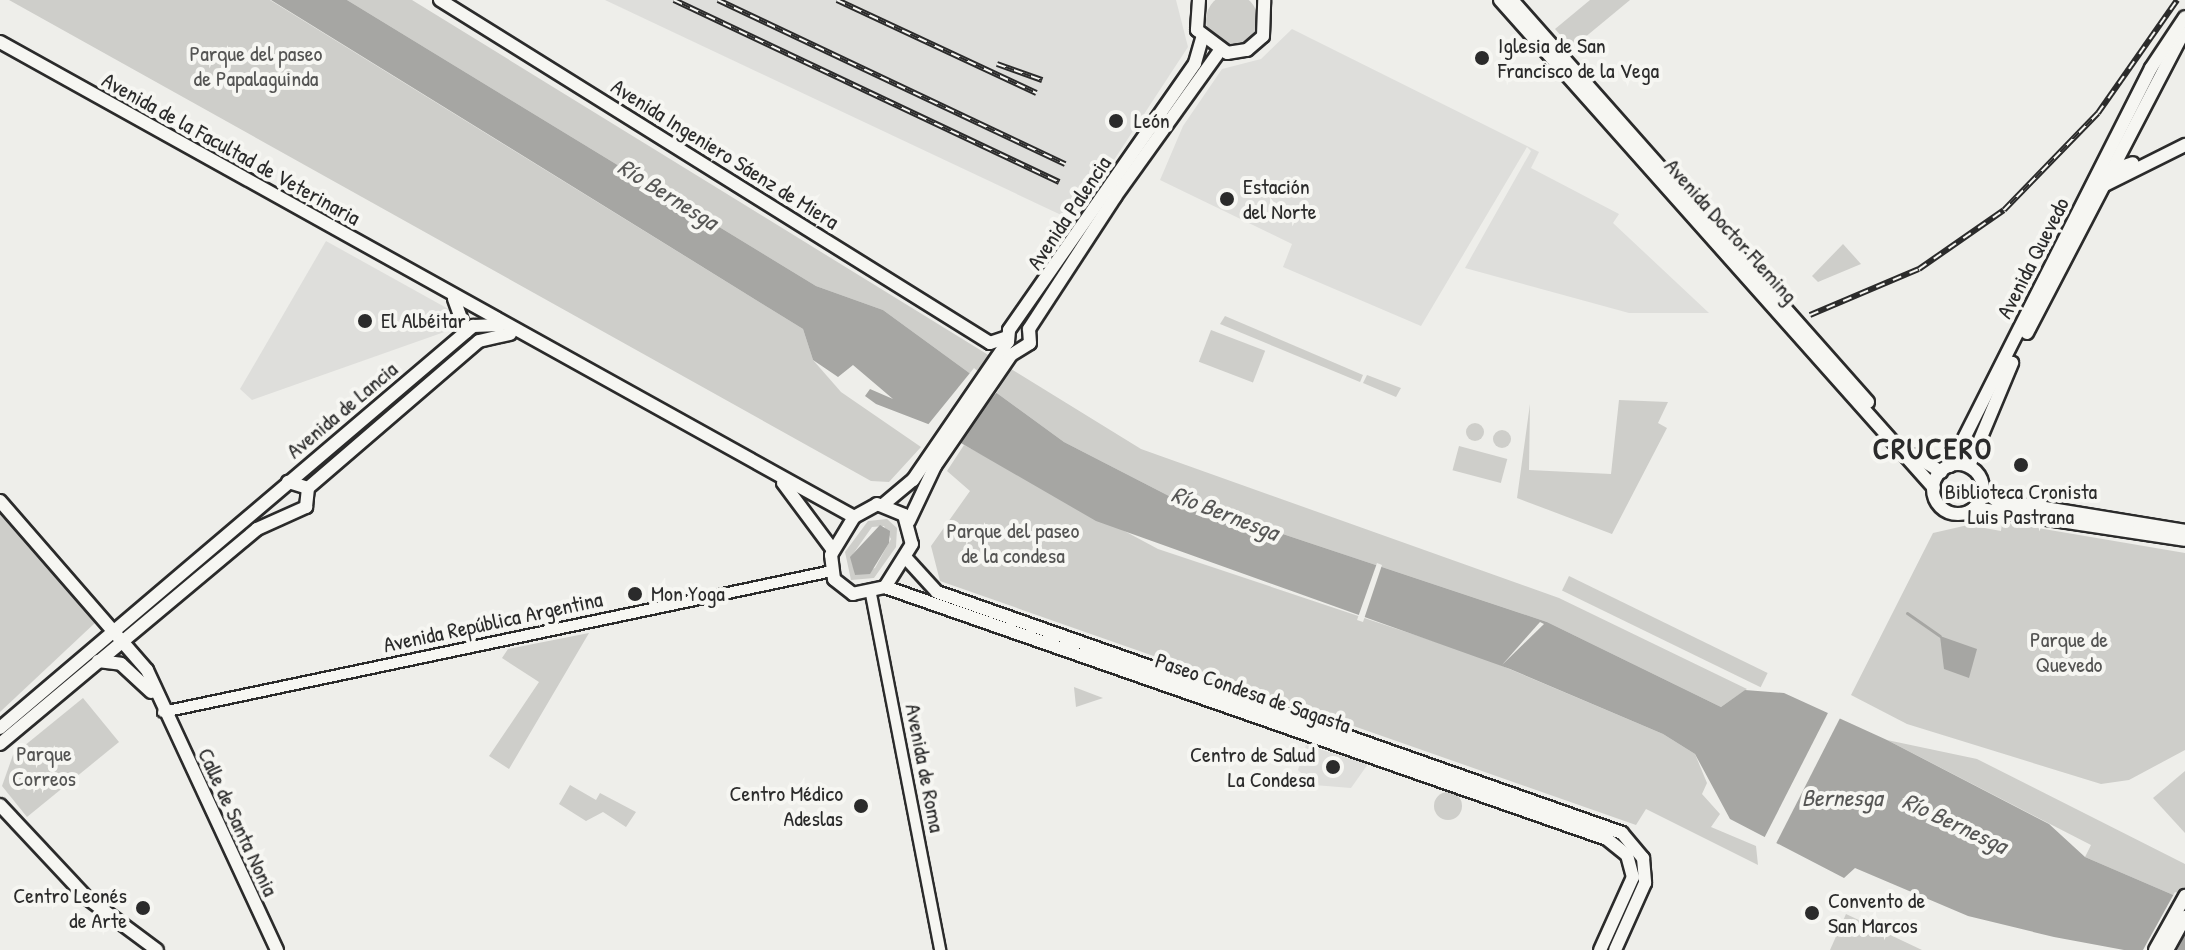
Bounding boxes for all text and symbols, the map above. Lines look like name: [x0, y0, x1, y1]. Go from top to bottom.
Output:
place label: Iglesia de San Francisco de la Vega: [1498, 32, 1659, 84]
park label: Parque del paseo de Papalaguinda: [190, 40, 322, 92]
marker: Iglesia de San Francisco de la Vega: [1473, 49, 1491, 67]
street label: Avenida de la Facultad de Veterinaria: [97, 67, 365, 231]
street label: Avenida Ingeniero Sáenz de Miera: [606, 73, 844, 235]
place label: León: [1134, 108, 1170, 134]
marker: León: [1105, 110, 1127, 132]
street label: Avenida Palencia: [1021, 151, 1117, 275]
water label: Río Bernesga: [613, 152, 723, 236]
street label: Avenida Doctor Fleming: [1659, 153, 1803, 309]
place label: Estación del Norte: [1243, 173, 1317, 224]
marker: Estación del Norte: [1218, 190, 1236, 208]
street label: Avenida Quevedo: [1991, 193, 2075, 323]
place label: El Albéitar: [381, 308, 466, 334]
marker: El Albéitar: [356, 312, 374, 330]
street label: Avenida de Lancia: [281, 356, 403, 464]
district label: CRUCERO: [1873, 430, 1993, 466]
marker: Biblioteca Cronista Luis Pastrana: [2012, 456, 2030, 474]
place label: Biblioteca Cronista Luis Pastrana: [1945, 478, 2097, 530]
water label: Río Bernesga: [1167, 479, 1283, 547]
park label: Parque del paseo de la condesa: [947, 517, 1079, 568]
place label: Mon Yoga: [651, 581, 725, 607]
marker: Mon Yoga: [626, 585, 644, 603]
street label: Avenida República Argentina: [381, 586, 605, 658]
park label: Parque de Quevedo: [2030, 626, 2108, 678]
street label: Paseo Condesa de Sagasta: [1152, 647, 1354, 739]
street label: Avenida de Roma: [900, 702, 950, 834]
park label: Parque Correos: [12, 740, 76, 792]
place label: Centro de Salud La Condesa: [1190, 741, 1315, 792]
street label: Calle de Santa Nonia: [192, 744, 284, 900]
marker: Centro de Salud La Condesa: [1322, 756, 1344, 778]
place label: Centro Médico Adeslas: [730, 780, 843, 832]
water label: Bernesga: [1802, 784, 1882, 812]
water label: Río Bernesga: [1898, 786, 2012, 860]
marker: Centro Médico Adeslas: [850, 795, 872, 817]
place label: Centro Leonés de Arte: [13, 882, 127, 934]
place label: Convento de San Marcos: [1828, 887, 1925, 938]
marker: Centro Leonés de Arte: [134, 899, 152, 917]
marker: Convento de San Marcos: [1803, 904, 1821, 922]

